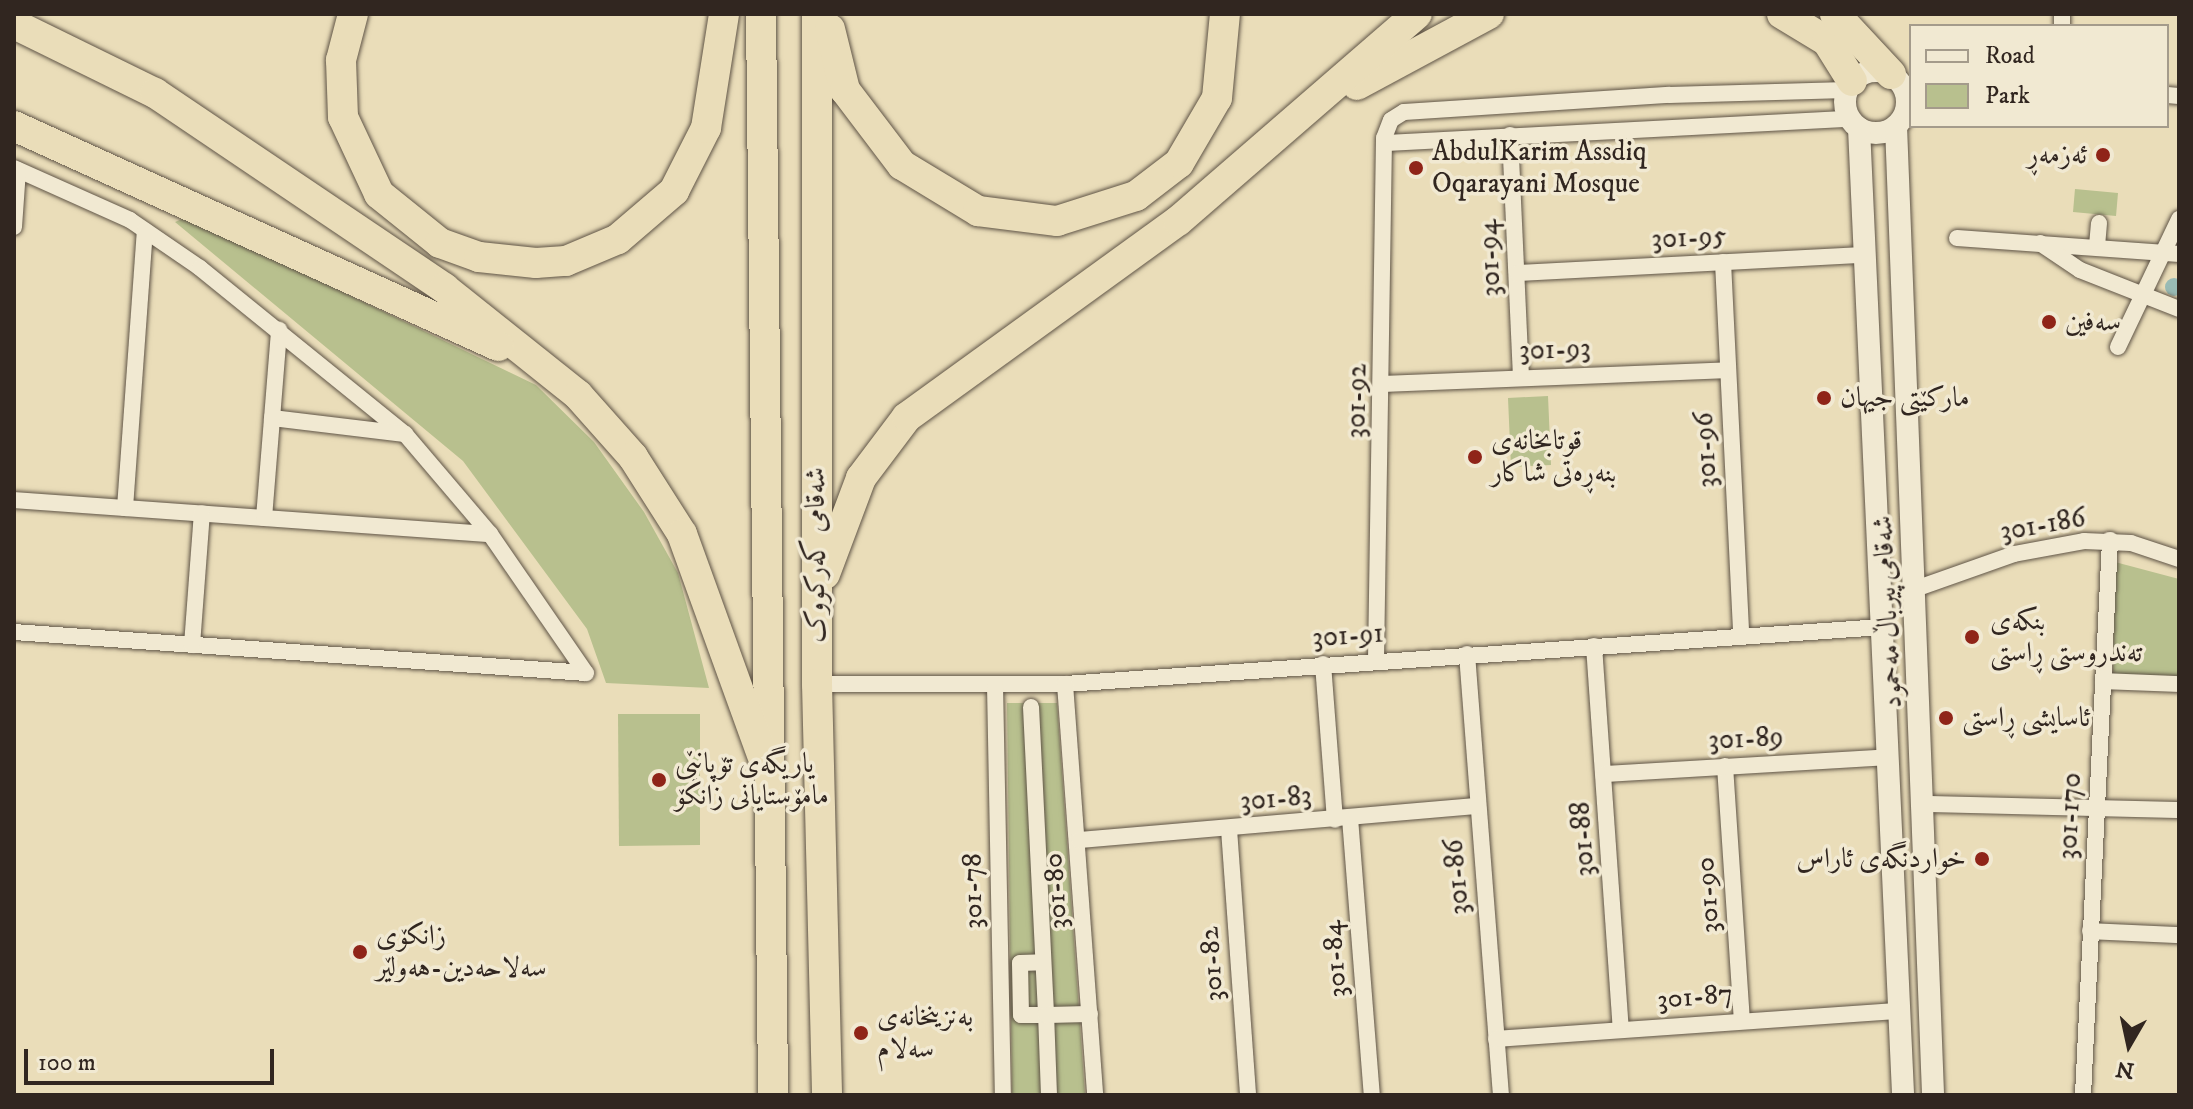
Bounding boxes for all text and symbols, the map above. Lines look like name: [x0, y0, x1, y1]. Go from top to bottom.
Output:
legend: [1909, 24, 2169, 128]
text: Road: [1985, 41, 2035, 71]
text: Park: [1985, 81, 2030, 111]
place label: AbdulKarim Assdiq Oqarayani Mosque: [1432, 135, 1647, 201]
place label: ئەزمەڕ: [2027, 138, 2087, 172]
marker: ئەزمەڕ: [2094, 146, 2112, 164]
marker: AbdulKarim Assdiq Oqarayani Mosque: [1407, 159, 1425, 177]
street label: 301-94: [1471, 219, 1509, 297]
street label: 301-95: [1651, 219, 1727, 257]
place label: سەفین: [2065, 305, 2121, 339]
marker: سەفین: [2040, 313, 2058, 331]
street label: 301-93: [1519, 332, 1591, 368]
street label: 301-92: [1340, 363, 1374, 439]
place label: مارکێتی جیهان: [1840, 381, 1970, 415]
marker: مارکێتی جیهان: [1815, 389, 1833, 407]
street label: 301-96: [1687, 411, 1725, 489]
place label: قوتابخانەی بنەڕەتی شاکار: [1491, 424, 1616, 490]
marker: قوتابخانەی بنەڕەتی شاکار: [1466, 448, 1484, 466]
street label: شەقامی کەرکووک: [799, 467, 833, 643]
street label: 301-186: [1998, 501, 2088, 549]
street label: شەقامی پیرباڵ مەحمود: [1866, 515, 1910, 709]
place label: بنکەی تەندروستی ڕاستی: [1990, 604, 2142, 670]
street label: 301-91: [1311, 617, 1385, 655]
marker: بنکەی تەندروستی ڕاستی: [1961, 626, 1983, 648]
place label: ئاسایشی ڕاستی: [1962, 701, 2090, 735]
marker: ئاسایشی ڕاستی: [1937, 709, 1955, 727]
street label: 301-89: [1708, 720, 1784, 758]
place label: یاریگەی تۆپانێی مامۆستایانی زانکۆ: [675, 747, 829, 813]
marker: یاریگەی تۆپانێی مامۆستایانی زانکۆ: [650, 771, 668, 789]
street label: 301-170: [2051, 772, 2089, 860]
street label: 301-83: [1239, 779, 1313, 819]
street label: 301-88: [1564, 800, 1602, 878]
street label: 301-86: [1437, 838, 1477, 916]
place label: خواردنگەی ئاراس: [1796, 842, 1966, 876]
marker: خواردنگەی ئاراس: [1973, 850, 1991, 868]
street label: 301-80: [1037, 852, 1075, 930]
street label: 301-78: [956, 853, 990, 929]
street label: 301-90: [1689, 856, 1727, 934]
place label: زانکۆی سەلاحەدین-هەولێر: [376, 919, 547, 985]
street label: 301-84: [1315, 919, 1355, 999]
street label: 301-82: [1193, 926, 1231, 1002]
marker: زانکۆی سەلاحەدین-هەولێر: [351, 943, 369, 961]
street label: 301-87: [1656, 977, 1734, 1017]
place label: بەنزینخانەی سەلام: [877, 1000, 973, 1066]
north arrow: [2089, 1005, 2169, 1085]
marker: بەنزینخانەی سەلام: [852, 1024, 870, 1042]
scale bar: [28, 1033, 278, 1083]
text: 100 m: [38, 1048, 96, 1078]
text: N: [2114, 1054, 2136, 1084]

